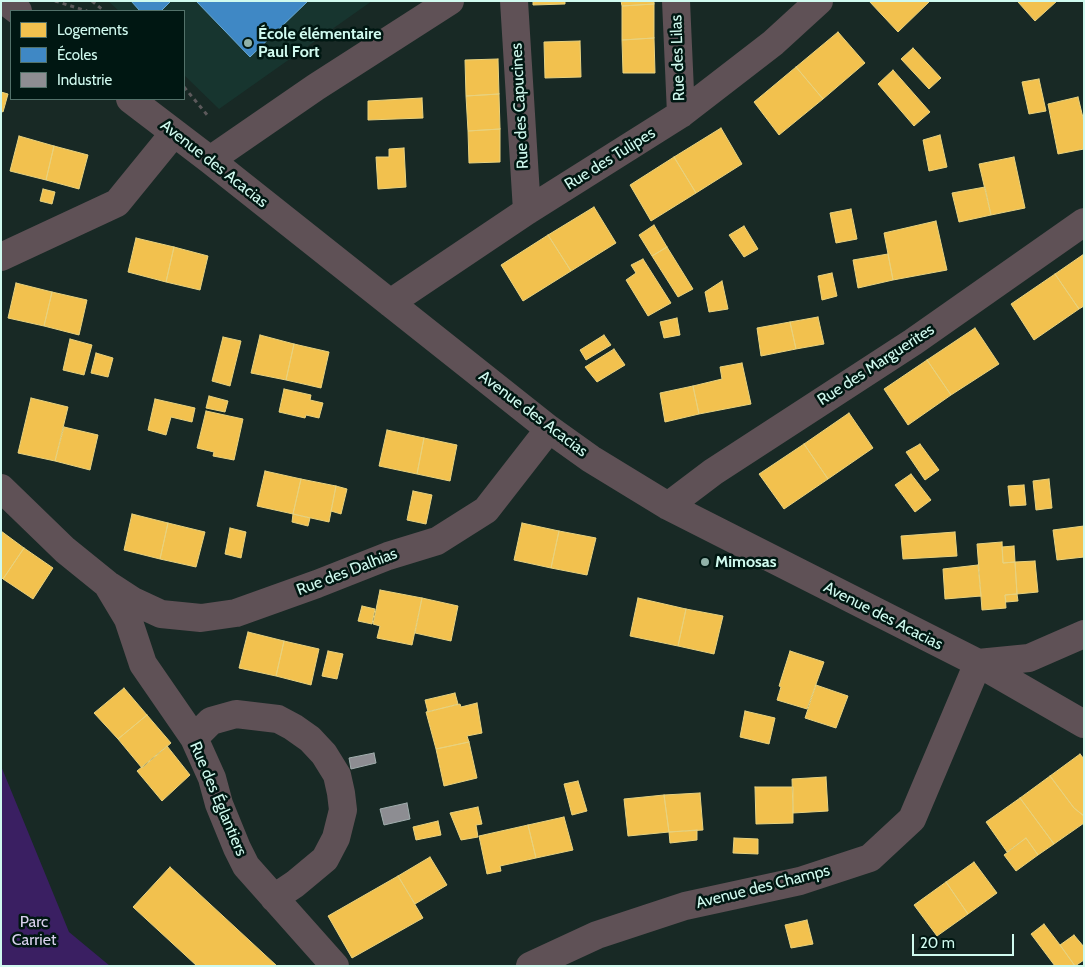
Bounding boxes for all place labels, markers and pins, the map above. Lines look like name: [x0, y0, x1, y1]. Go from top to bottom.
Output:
place label: École élémentaire Paul Fort: [258, 24, 381, 62]
marker: École élémentaire Paul Fort: [242, 37, 254, 49]
place label: Mimosas: [715, 552, 777, 572]
marker: Mimosas: [699, 556, 711, 568]

